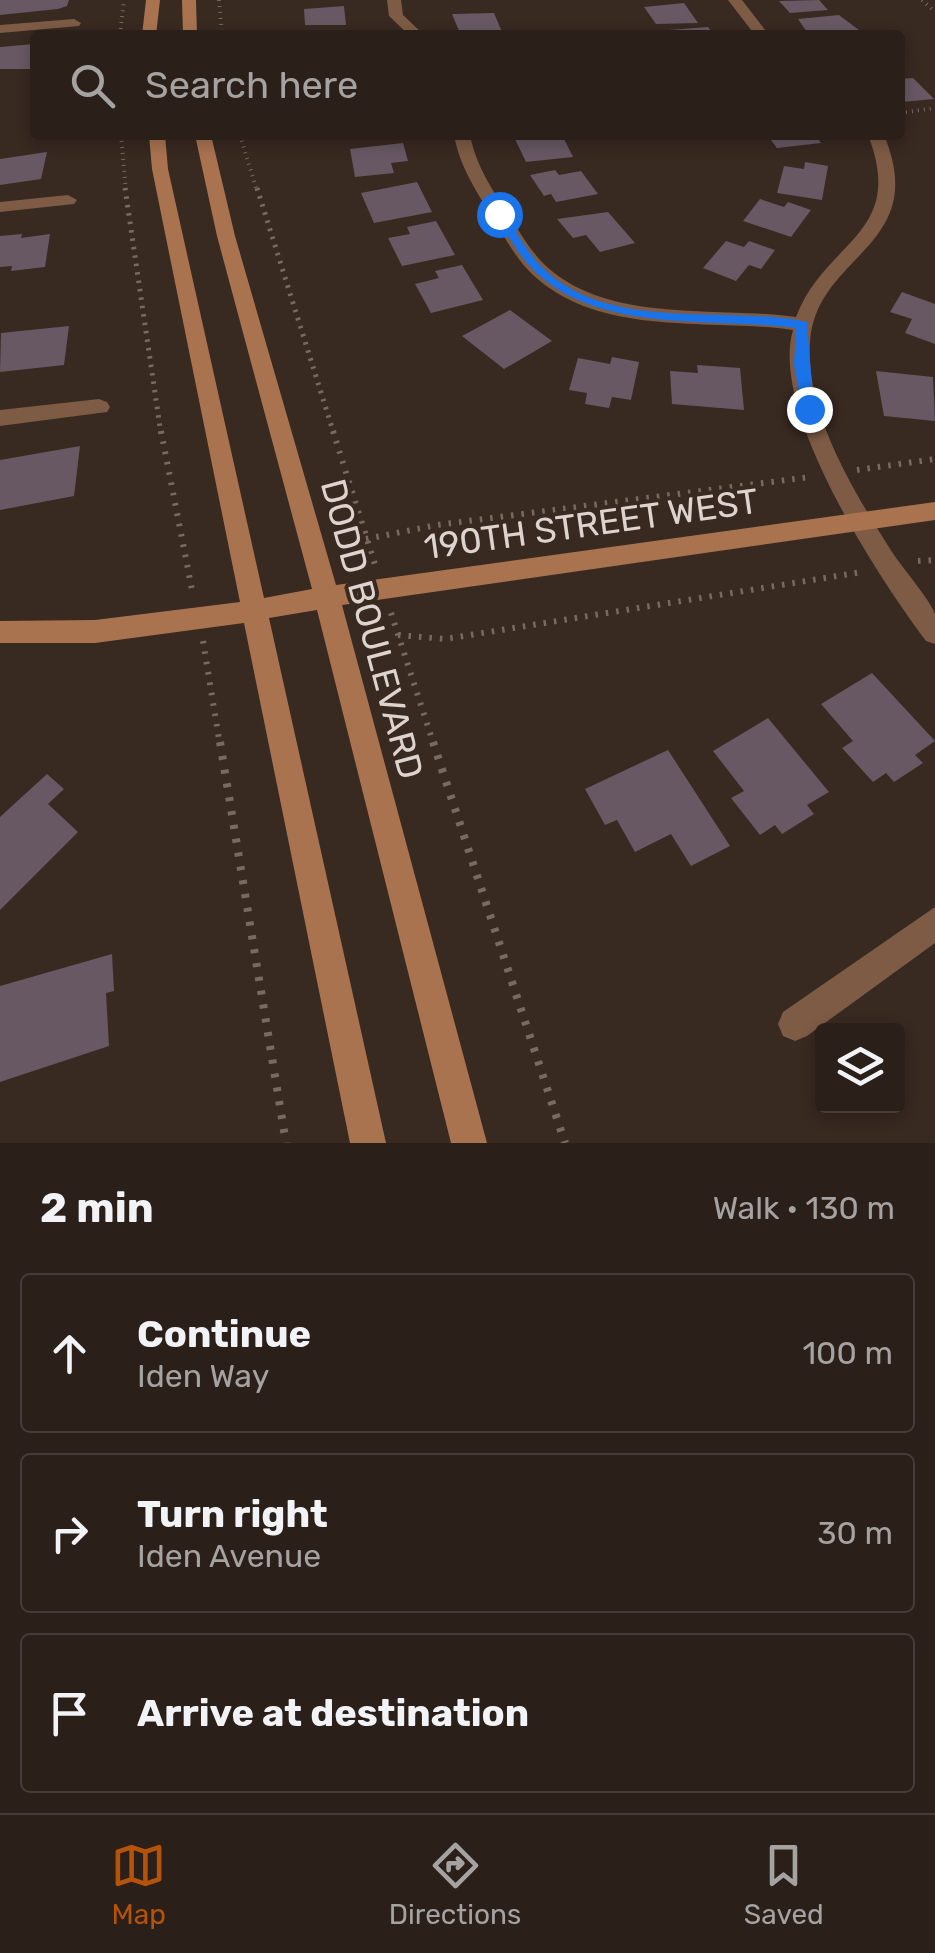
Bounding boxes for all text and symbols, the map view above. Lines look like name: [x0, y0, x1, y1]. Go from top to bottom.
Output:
search box: [30, 30, 905, 140]
icon: search: [65, 58, 120, 113]
text: Search here: [145, 62, 358, 108]
route start: [477, 192, 523, 238]
route end: [787, 387, 833, 433]
street label: DODD BOULEVARD: [312, 475, 432, 783]
street label: 190TH STREET WEST: [421, 480, 761, 568]
map controls: [815, 1023, 905, 1113]
button: layers: [815, 1023, 905, 1113]
text: 2 min: [40, 1183, 154, 1233]
text: Walk · 130 m: [713, 1189, 895, 1227]
text: Continue: [137, 1311, 311, 1357]
icon: ahead: [42, 1326, 97, 1381]
text: 100 m: [802, 1334, 893, 1372]
text: Iden Way: [137, 1357, 269, 1395]
text: Turn right: [137, 1491, 328, 1537]
icon: right: [42, 1506, 97, 1561]
text: 30 m: [817, 1514, 893, 1552]
text: Iden Avenue: [137, 1537, 321, 1575]
icon: arrive: [42, 1686, 97, 1741]
text: Arrive at destination: [137, 1690, 529, 1736]
tab: Map: [111, 1838, 166, 1931]
tab: Directions: [389, 1838, 521, 1931]
tab: Saved: [744, 1838, 824, 1931]

